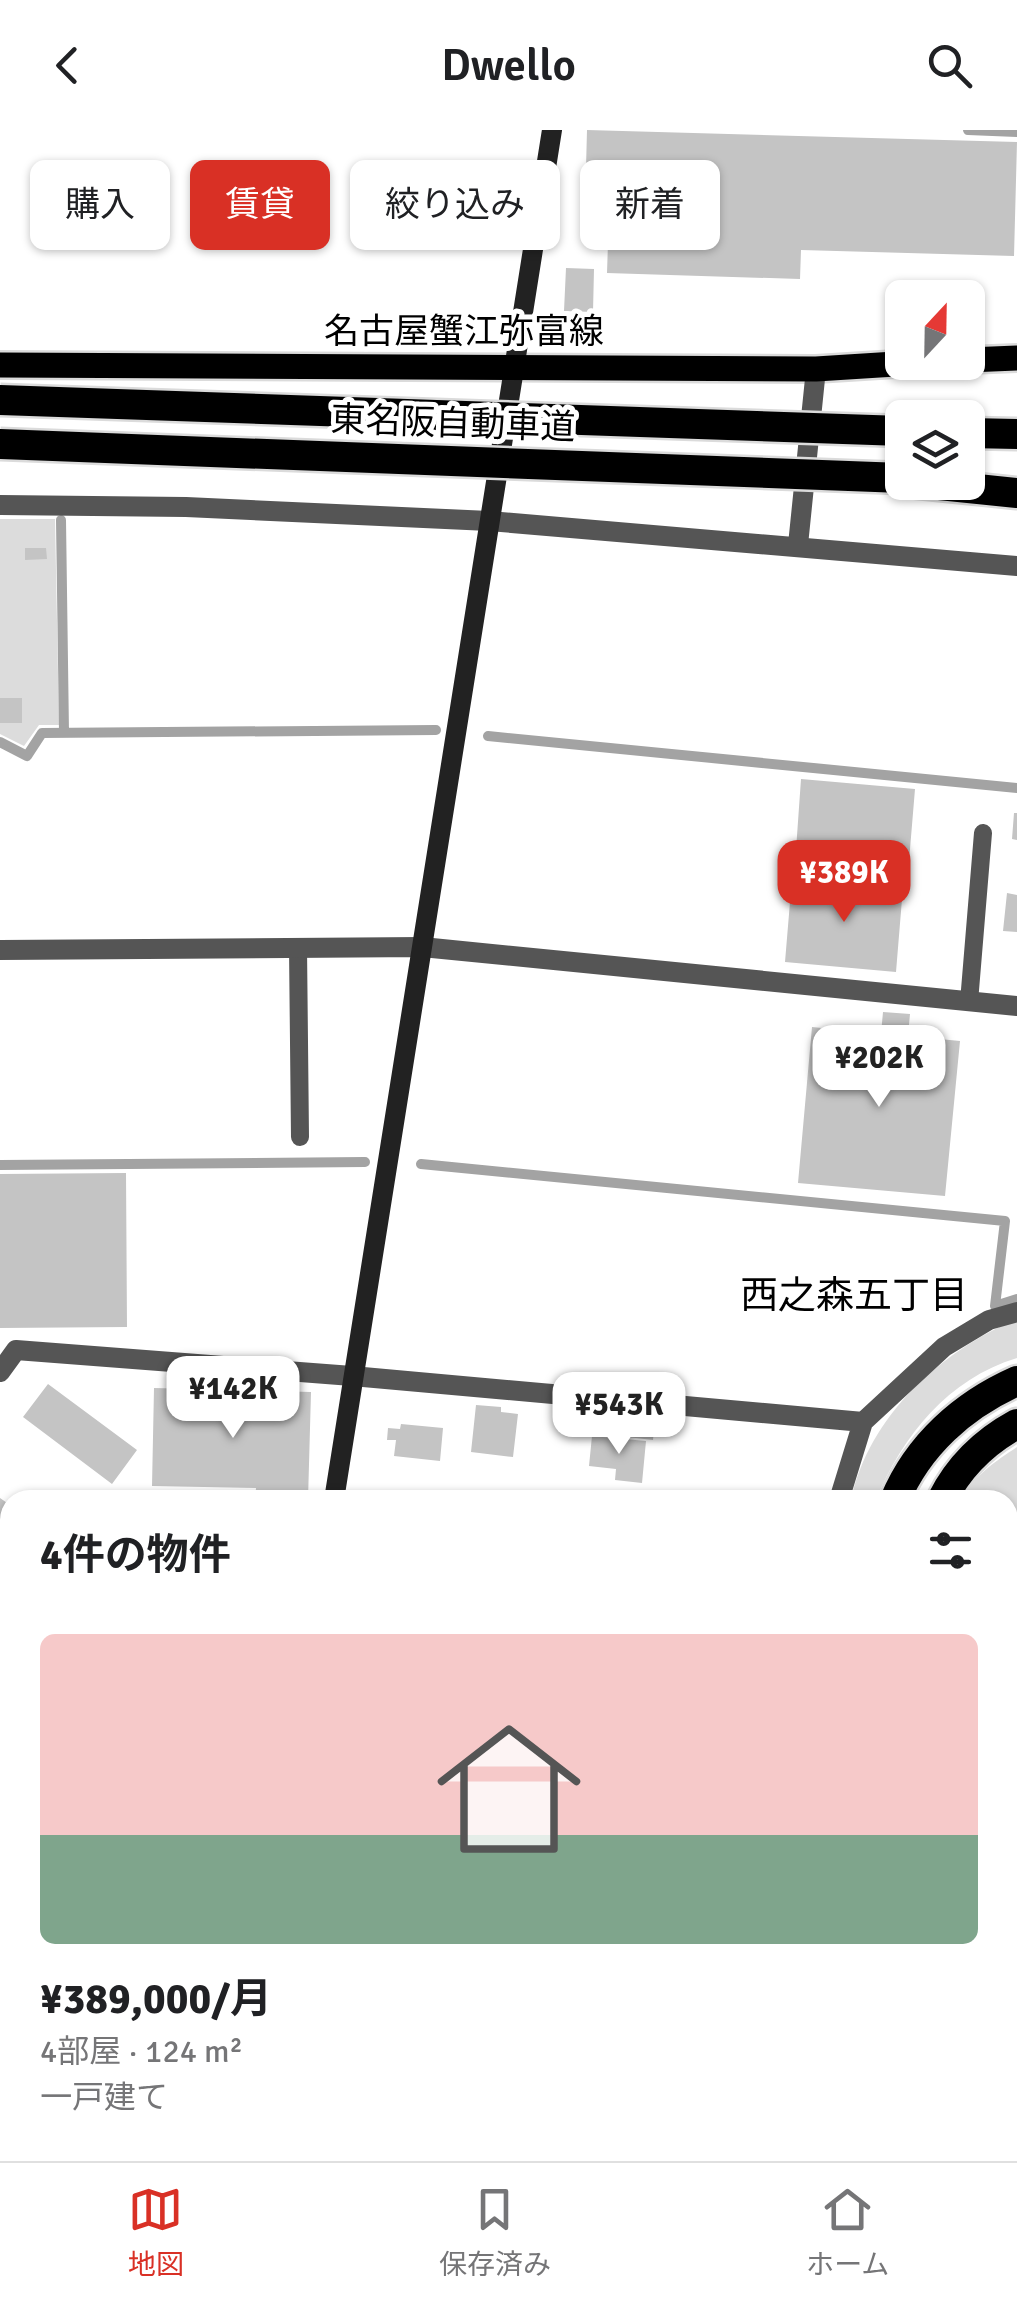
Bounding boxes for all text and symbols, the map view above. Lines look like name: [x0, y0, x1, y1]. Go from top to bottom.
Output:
icon: back: [40, 38, 95, 93]
text: Dwello: [441, 38, 576, 93]
icon: search: [922, 38, 977, 93]
chip: 購入: [30, 160, 170, 250]
chip: 賃貸: [190, 160, 330, 250]
chip: 絞り込み: [350, 160, 560, 250]
chip: 新着: [580, 160, 720, 250]
north arrow: [885, 280, 985, 380]
map controls: [885, 280, 985, 500]
street label: 名古屋蟹江弥富線: [324, 310, 604, 353]
street label: 東名阪自動車道: [330, 398, 576, 449]
button: layers: [885, 400, 985, 500]
pin: ¥389K: [774, 840, 914, 925]
text: ¥389K: [800, 853, 888, 892]
pin: ¥202K: [809, 1025, 949, 1110]
text: ¥202K: [835, 1038, 923, 1077]
district label: 西之森五丁目: [740, 1272, 968, 1319]
pin: ¥142K: [163, 1356, 303, 1441]
text: ¥142K: [189, 1369, 277, 1408]
pin: ¥543K: [549, 1372, 689, 1457]
text: ¥543K: [575, 1385, 663, 1424]
icon: filters: [923, 1523, 978, 1578]
text: 4件の物件: [40, 1530, 231, 1581]
icon: home: [419, 1699, 599, 1879]
text: ¥389,000/月: [40, 1974, 272, 2025]
text: 4部屋 · 124 m²: [40, 2032, 243, 2071]
text: 一戸建て: [40, 2078, 168, 2117]
tab: 地図: [128, 2182, 184, 2282]
tab: 保存済み: [439, 2182, 551, 2282]
tab: ホーム: [806, 2182, 889, 2282]

